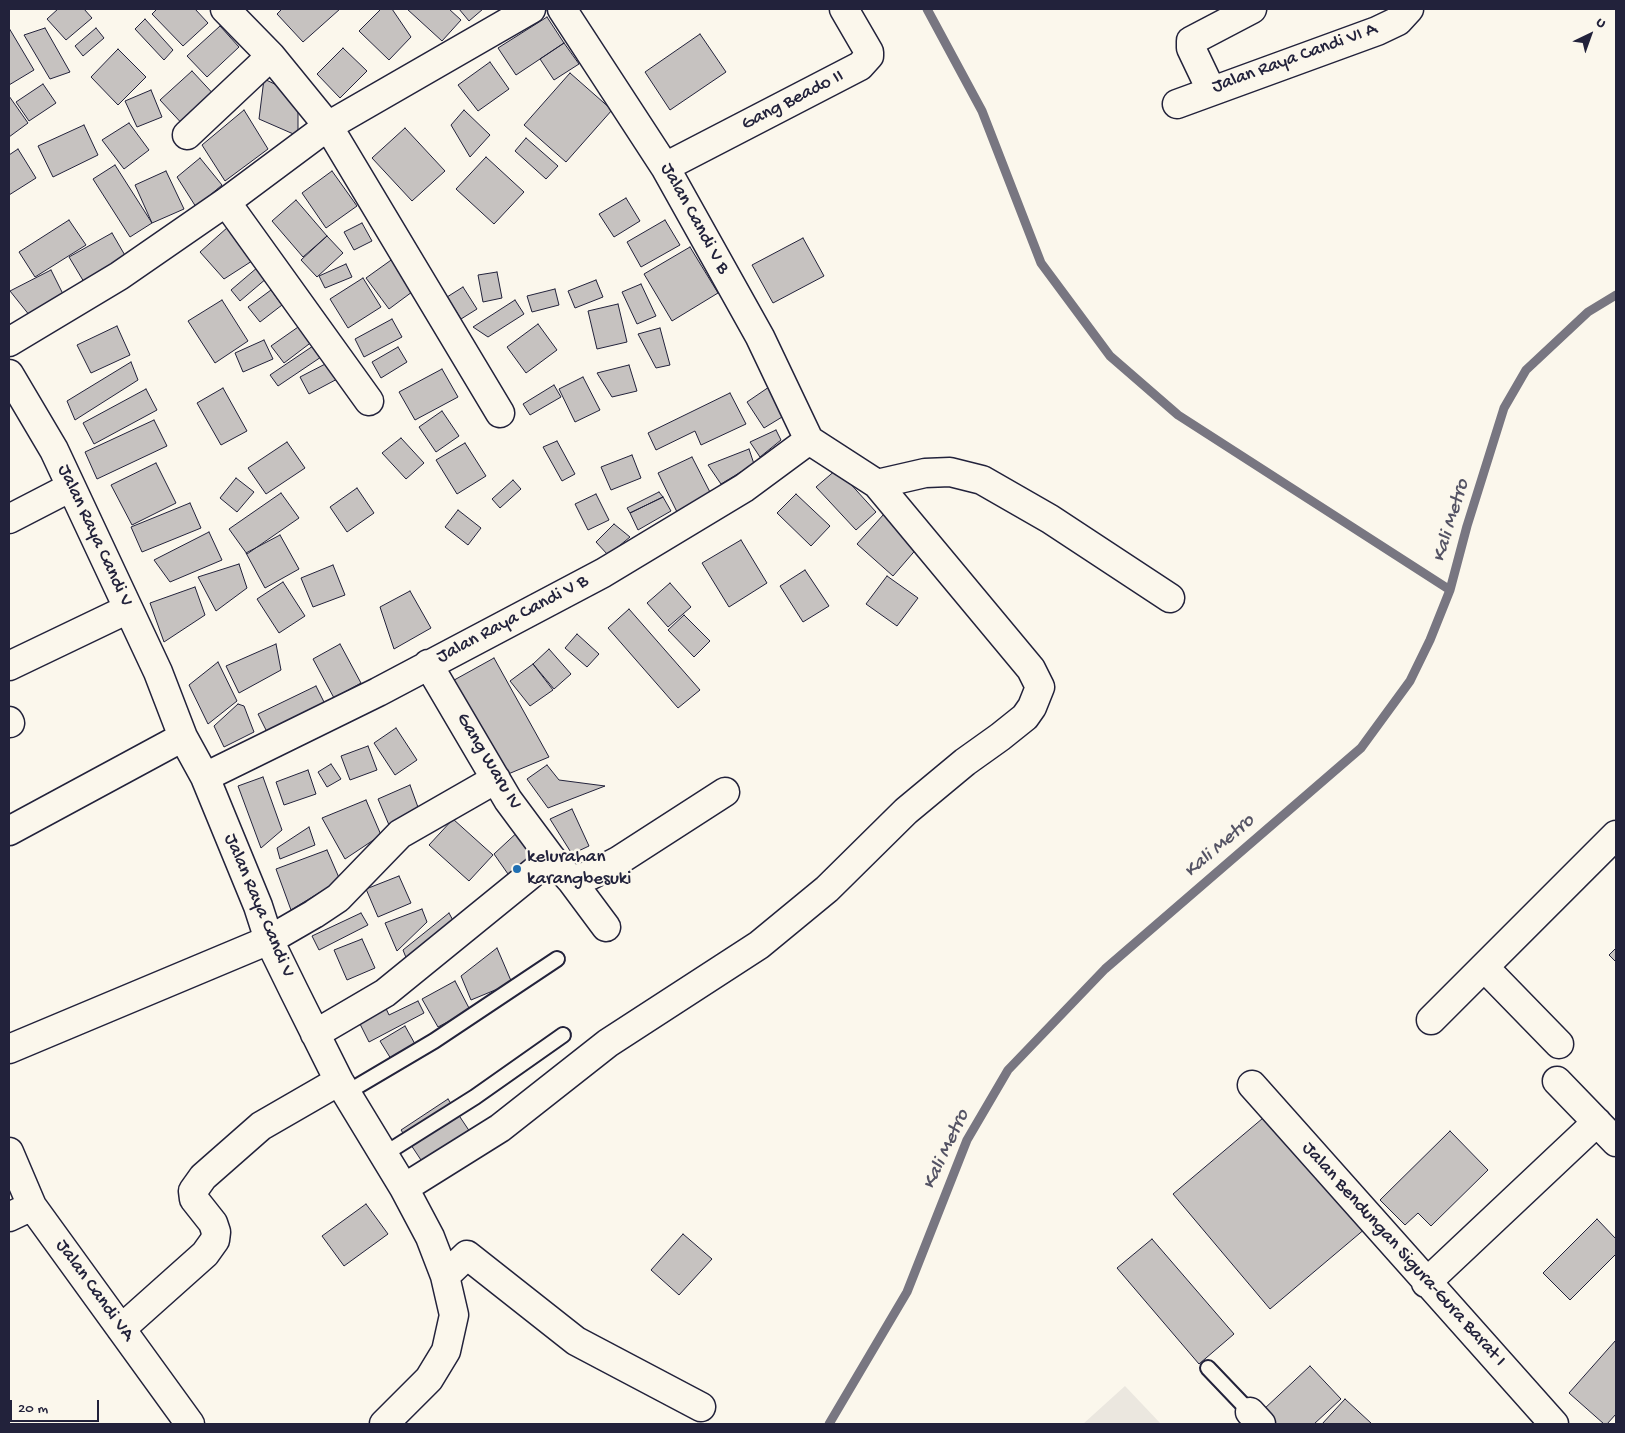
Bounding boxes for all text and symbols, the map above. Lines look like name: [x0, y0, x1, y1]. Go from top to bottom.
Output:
north arrow: [1565, 10, 1615, 60]
text: U: [1592, 14, 1609, 33]
street label: Jalan Raya Candi VI A: [1209, 18, 1381, 100]
street label: Gang Beado II: [738, 66, 848, 136]
street label: Jalan Candi V B: [654, 160, 734, 278]
street label: Jalan Raya Candi V: [51, 461, 137, 611]
water label: Kali Metro: [1428, 477, 1476, 565]
street label: Jalan Raya Candi V B: [433, 570, 593, 670]
street label: Gang Waru IV: [450, 709, 526, 815]
water label: Kali Metro: [1180, 810, 1260, 884]
street label: Jalan Raya Candi V: [217, 831, 299, 981]
place label: kelurahan karangbesuki: [527, 847, 631, 891]
marker: kelurahan karangbesuki: [511, 863, 523, 875]
water label: Kali Metro: [918, 1106, 976, 1194]
street label: Jalan Bendungan Sigura-Gura Barat I: [1296, 1138, 1510, 1372]
street label: Jalan Candi VA: [49, 1236, 139, 1346]
scale bar: [12, 1390, 101, 1422]
text: 20 m: [18, 1400, 48, 1418]

